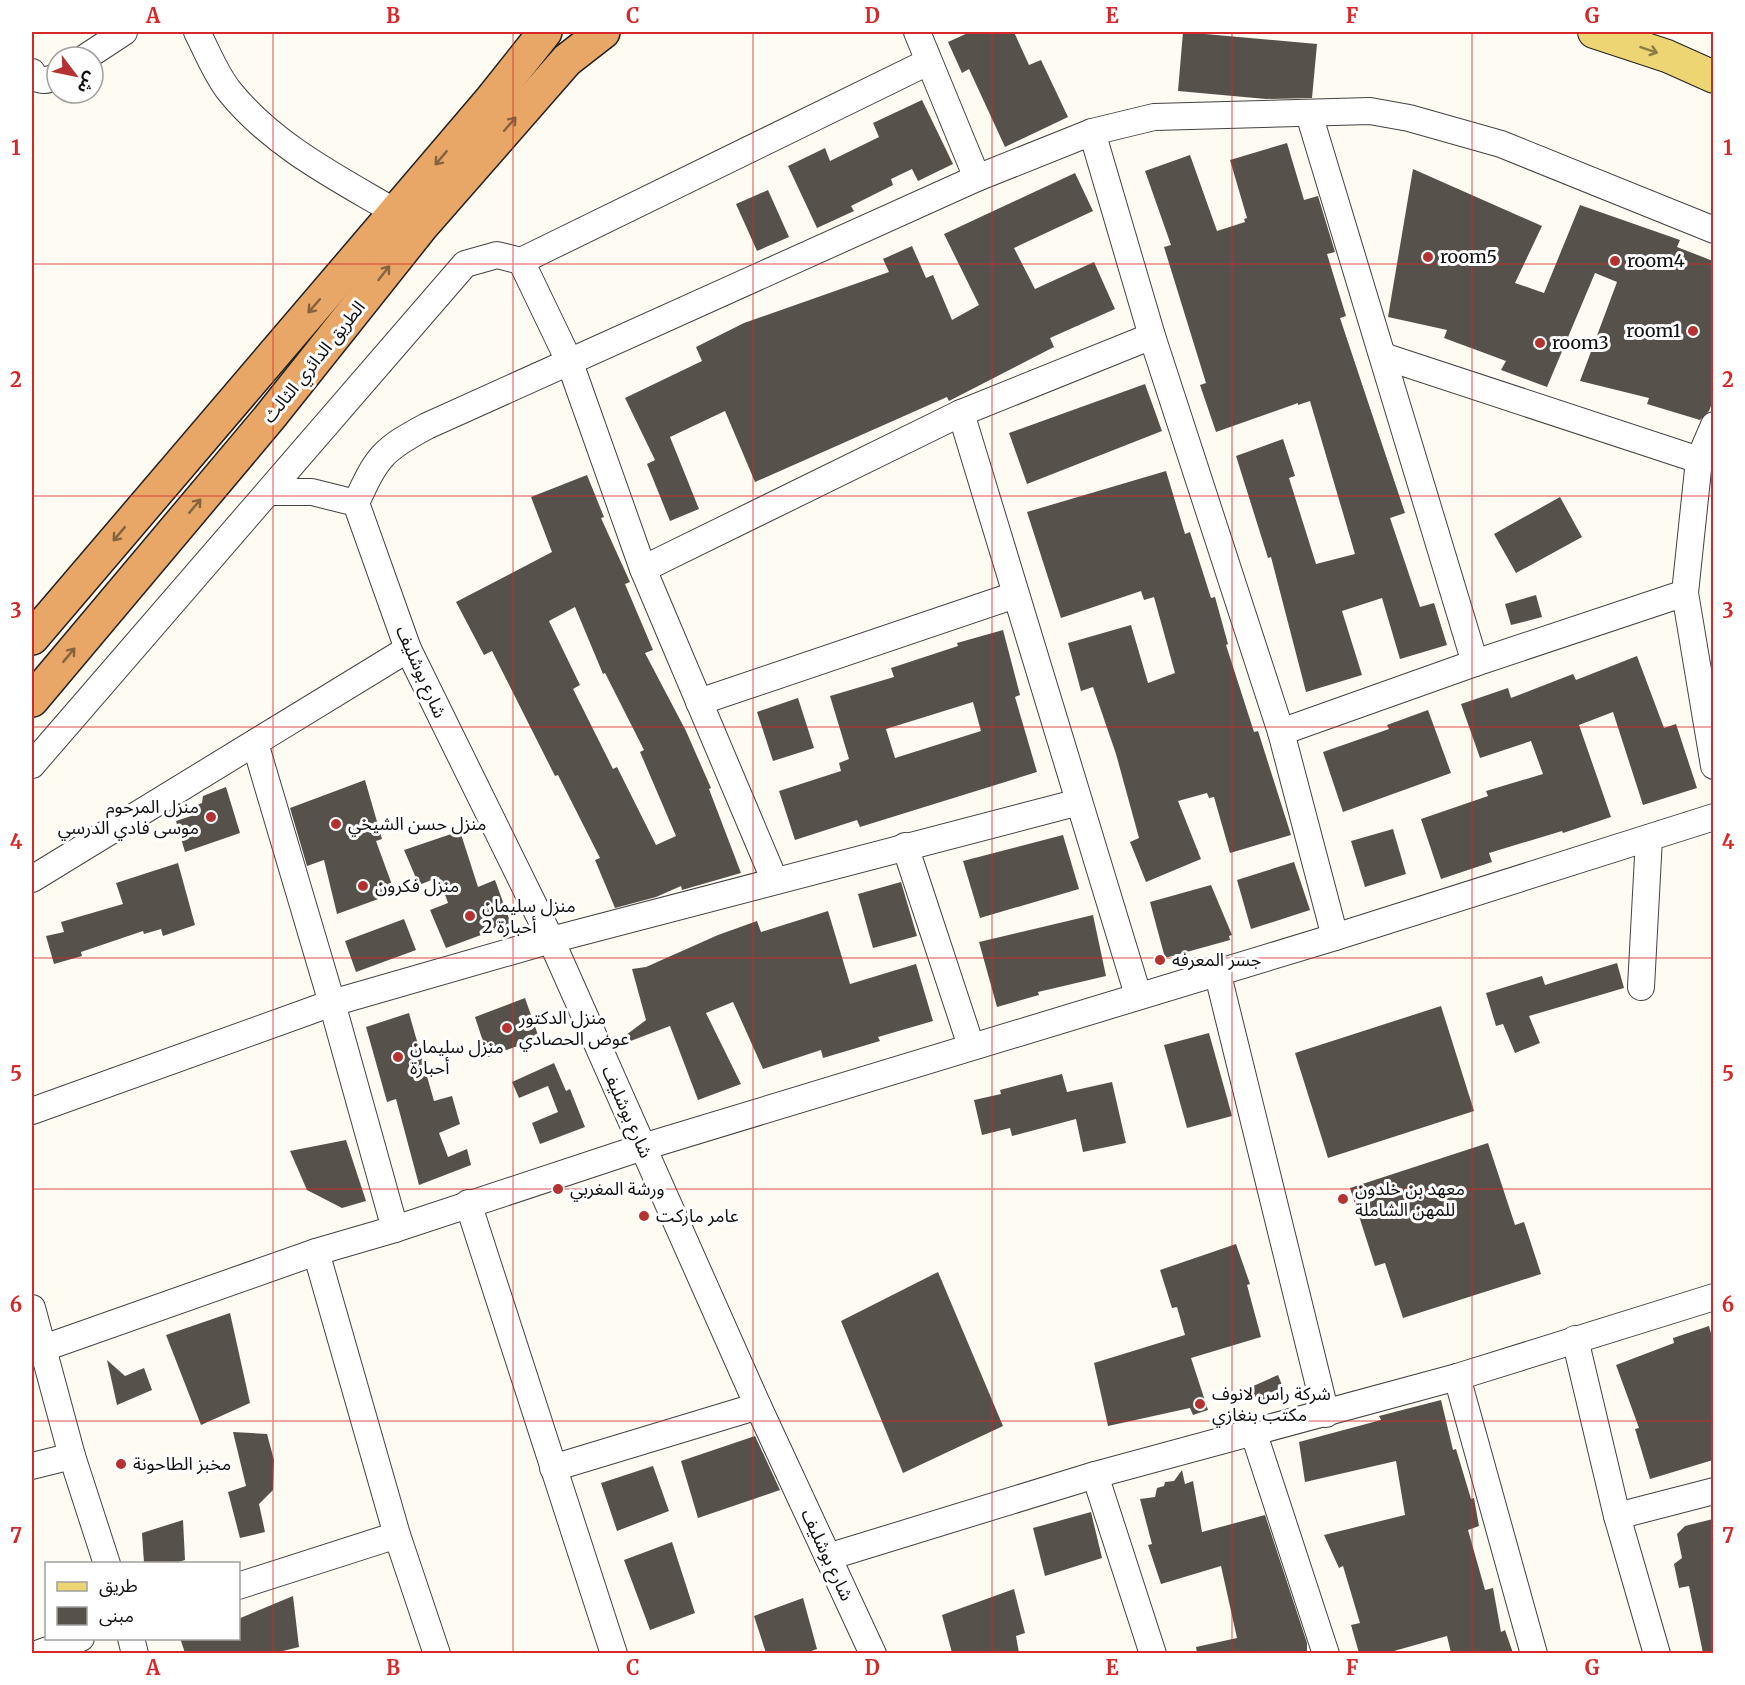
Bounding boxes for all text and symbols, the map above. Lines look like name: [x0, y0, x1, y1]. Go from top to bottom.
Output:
text: A: [145, 3, 161, 28]
text: B: [386, 3, 400, 28]
text: C: [626, 3, 640, 28]
text: D: [864, 3, 880, 28]
text: E: [1105, 3, 1119, 28]
text: F: [1346, 3, 1359, 28]
text: G: [1585, 3, 1600, 28]
north arrow: [45, 45, 105, 105]
one-way arrow: [1639, 46, 1658, 57]
text: ش: [73, 68, 102, 98]
one-way arrow: [503, 117, 517, 132]
text: 1: [11, 135, 21, 160]
text: 1: [1723, 135, 1733, 160]
one-way arrow: [434, 150, 447, 166]
place label: room5: [1440, 245, 1497, 268]
place label: room4: [1627, 249, 1685, 272]
marker: room5: [1421, 250, 1435, 264]
marker: room4: [1608, 254, 1622, 268]
one-way arrow: [378, 265, 391, 281]
street label: الطريق الدائري الثالث: [257, 296, 372, 429]
one-way arrow: [308, 298, 321, 314]
place label: room1: [1626, 319, 1681, 342]
marker: room1: [1686, 324, 1700, 338]
place label: room3: [1552, 331, 1609, 354]
marker: room3: [1533, 336, 1547, 350]
text: 2: [10, 367, 22, 392]
text: 2: [1722, 367, 1734, 392]
one-way arrow: [188, 499, 202, 514]
one-way arrow: [112, 526, 126, 541]
text: 3: [10, 598, 22, 623]
text: 3: [1722, 598, 1734, 623]
street label: شارع بوشليف: [388, 622, 452, 723]
one-way arrow: [62, 648, 76, 663]
place label: منزل المرحوم موسى فادي الدرسي: [58, 795, 199, 841]
marker: منزل المرحوم موسى فادي الدرسي: [204, 810, 218, 824]
place label: منزل حسن الشيخي: [348, 812, 487, 837]
marker: منزل حسن الشيخي: [329, 817, 343, 831]
text: 4: [10, 829, 23, 854]
text: 4: [1722, 829, 1735, 854]
place label: منزل فكرون: [375, 874, 459, 897]
marker: منزل فكرون: [356, 879, 370, 893]
place label: منزل سليمان أحبارة 2: [482, 894, 576, 938]
marker: منزل سليمان أحبارة 2: [463, 909, 477, 923]
place label: جسر المعرفه: [1172, 948, 1261, 971]
marker: جسر المعرفه: [1153, 953, 1167, 967]
place label: منزل الدكتور عوض الحصادي: [518, 1006, 629, 1052]
marker: منزل الدكتور عوض الحصادي: [500, 1021, 514, 1035]
place label: منزل سليمان أحبارة: [410, 1035, 504, 1079]
marker: منزل سليمان أحبارة: [391, 1050, 405, 1064]
text: 5: [10, 1061, 22, 1086]
text: 5: [1722, 1061, 1734, 1086]
street label: شارع بوشليف: [594, 1062, 658, 1163]
place label: ورشة المغربي: [570, 1177, 665, 1202]
place label: معهد بن خلدون للمهن الشاملة: [1355, 1177, 1465, 1221]
marker: ورشة المغربي: [551, 1182, 565, 1196]
marker: معهد بن خلدون للمهن الشاملة: [1336, 1192, 1350, 1206]
place label: عامر ماركت: [656, 1204, 739, 1227]
marker: عامر ماركت: [637, 1209, 651, 1223]
text: 6: [10, 1292, 22, 1317]
text: 6: [1722, 1292, 1734, 1317]
place label: شركة راس لانوف مكتب بنغازي: [1212, 1382, 1331, 1428]
marker: شركة راس لانوف مكتب بنغازي: [1193, 1397, 1207, 1411]
place label: مخبز الطاحونة: [133, 1452, 231, 1475]
marker: مخبز الطاحونة: [114, 1457, 128, 1471]
street label: شارع بوشليف: [793, 1505, 859, 1606]
text: 7: [10, 1523, 22, 1548]
text: 7: [1722, 1523, 1734, 1548]
legend: [45, 1562, 240, 1640]
text: طريق: [99, 1574, 138, 1597]
text: مبنى: [99, 1604, 134, 1627]
text: A: [145, 1655, 161, 1680]
text: B: [386, 1655, 400, 1680]
text: C: [626, 1655, 640, 1680]
text: D: [864, 1655, 880, 1680]
text: E: [1105, 1655, 1119, 1680]
text: F: [1346, 1655, 1359, 1680]
text: G: [1585, 1655, 1600, 1680]

